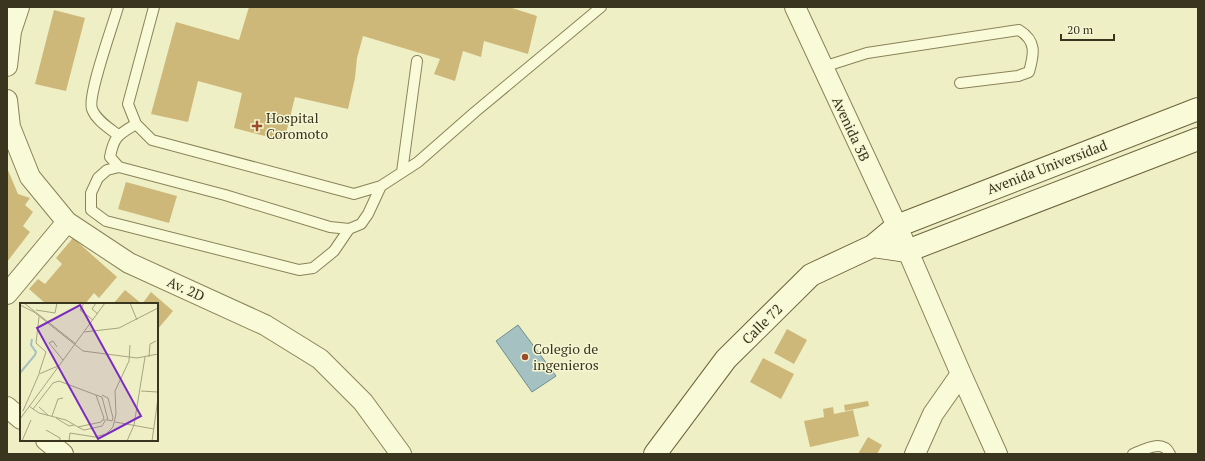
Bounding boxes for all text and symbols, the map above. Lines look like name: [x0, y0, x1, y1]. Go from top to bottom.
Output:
scale bar: [1061, 16, 1114, 42]
text: 20 m: [1067, 22, 1094, 37]
street label: Avenida 3B: [828, 93, 875, 164]
place label: Hospital Coromoto: [266, 108, 328, 143]
marker: Hospital Coromoto: [251, 120, 263, 132]
street label: Avenida Universidad: [984, 135, 1110, 198]
street label: Av. 2D: [164, 272, 208, 305]
street label: Calle 72: [737, 299, 786, 348]
inset map: [20, 303, 158, 441]
place label: Colegio de ingenieros: [533, 339, 599, 374]
marker: Colegio de ingenieros: [520, 352, 530, 362]

